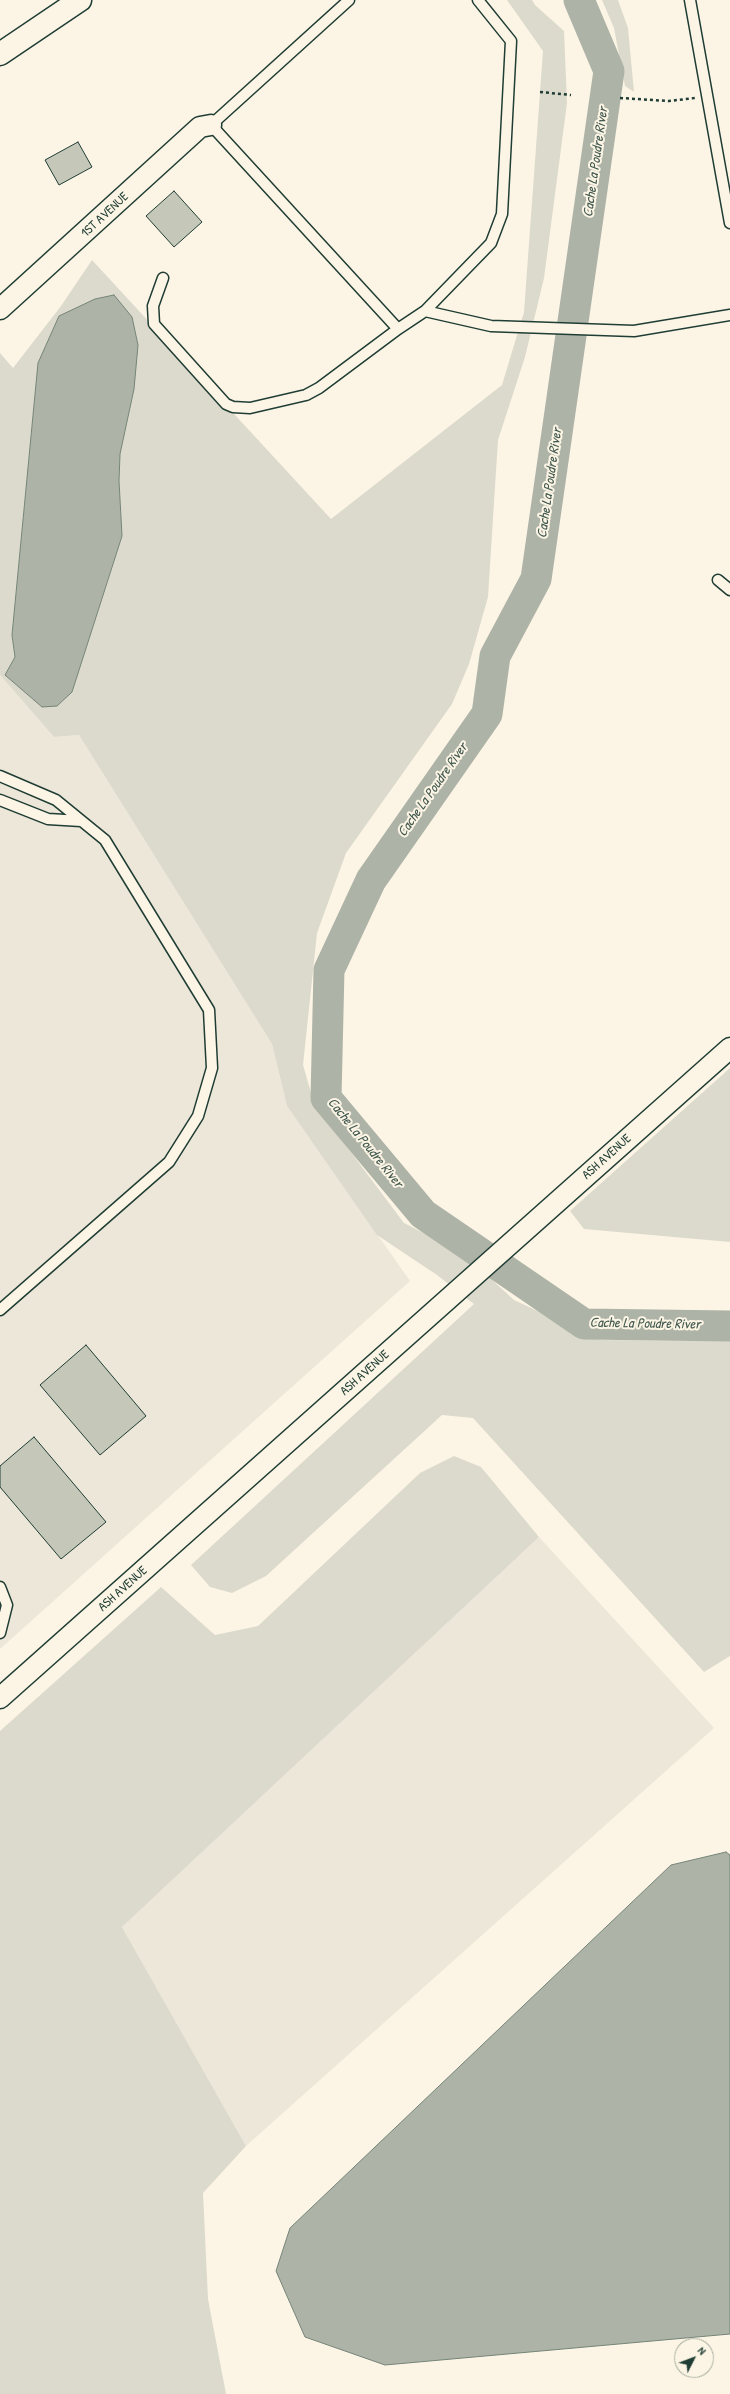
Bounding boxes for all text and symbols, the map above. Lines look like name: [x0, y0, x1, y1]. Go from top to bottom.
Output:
water label: Cache La Poudre River: [580, 106, 612, 218]
street label: 1ST AVENUE: [78, 189, 132, 241]
water label: Cache La Poudre River: [534, 427, 566, 539]
water label: Cache La Poudre River: [394, 740, 472, 840]
water label: Cache La Poudre River: [324, 1095, 406, 1191]
street label: ASH AVENUE: [579, 1131, 635, 1183]
water label: Cache La Poudre River: [589, 1315, 701, 1333]
street label: ASH AVENUE: [337, 1347, 393, 1399]
street label: ASH AVENUE: [95, 1563, 151, 1615]
north arrow: [674, 2338, 714, 2378]
text: N: [695, 2344, 709, 2357]

